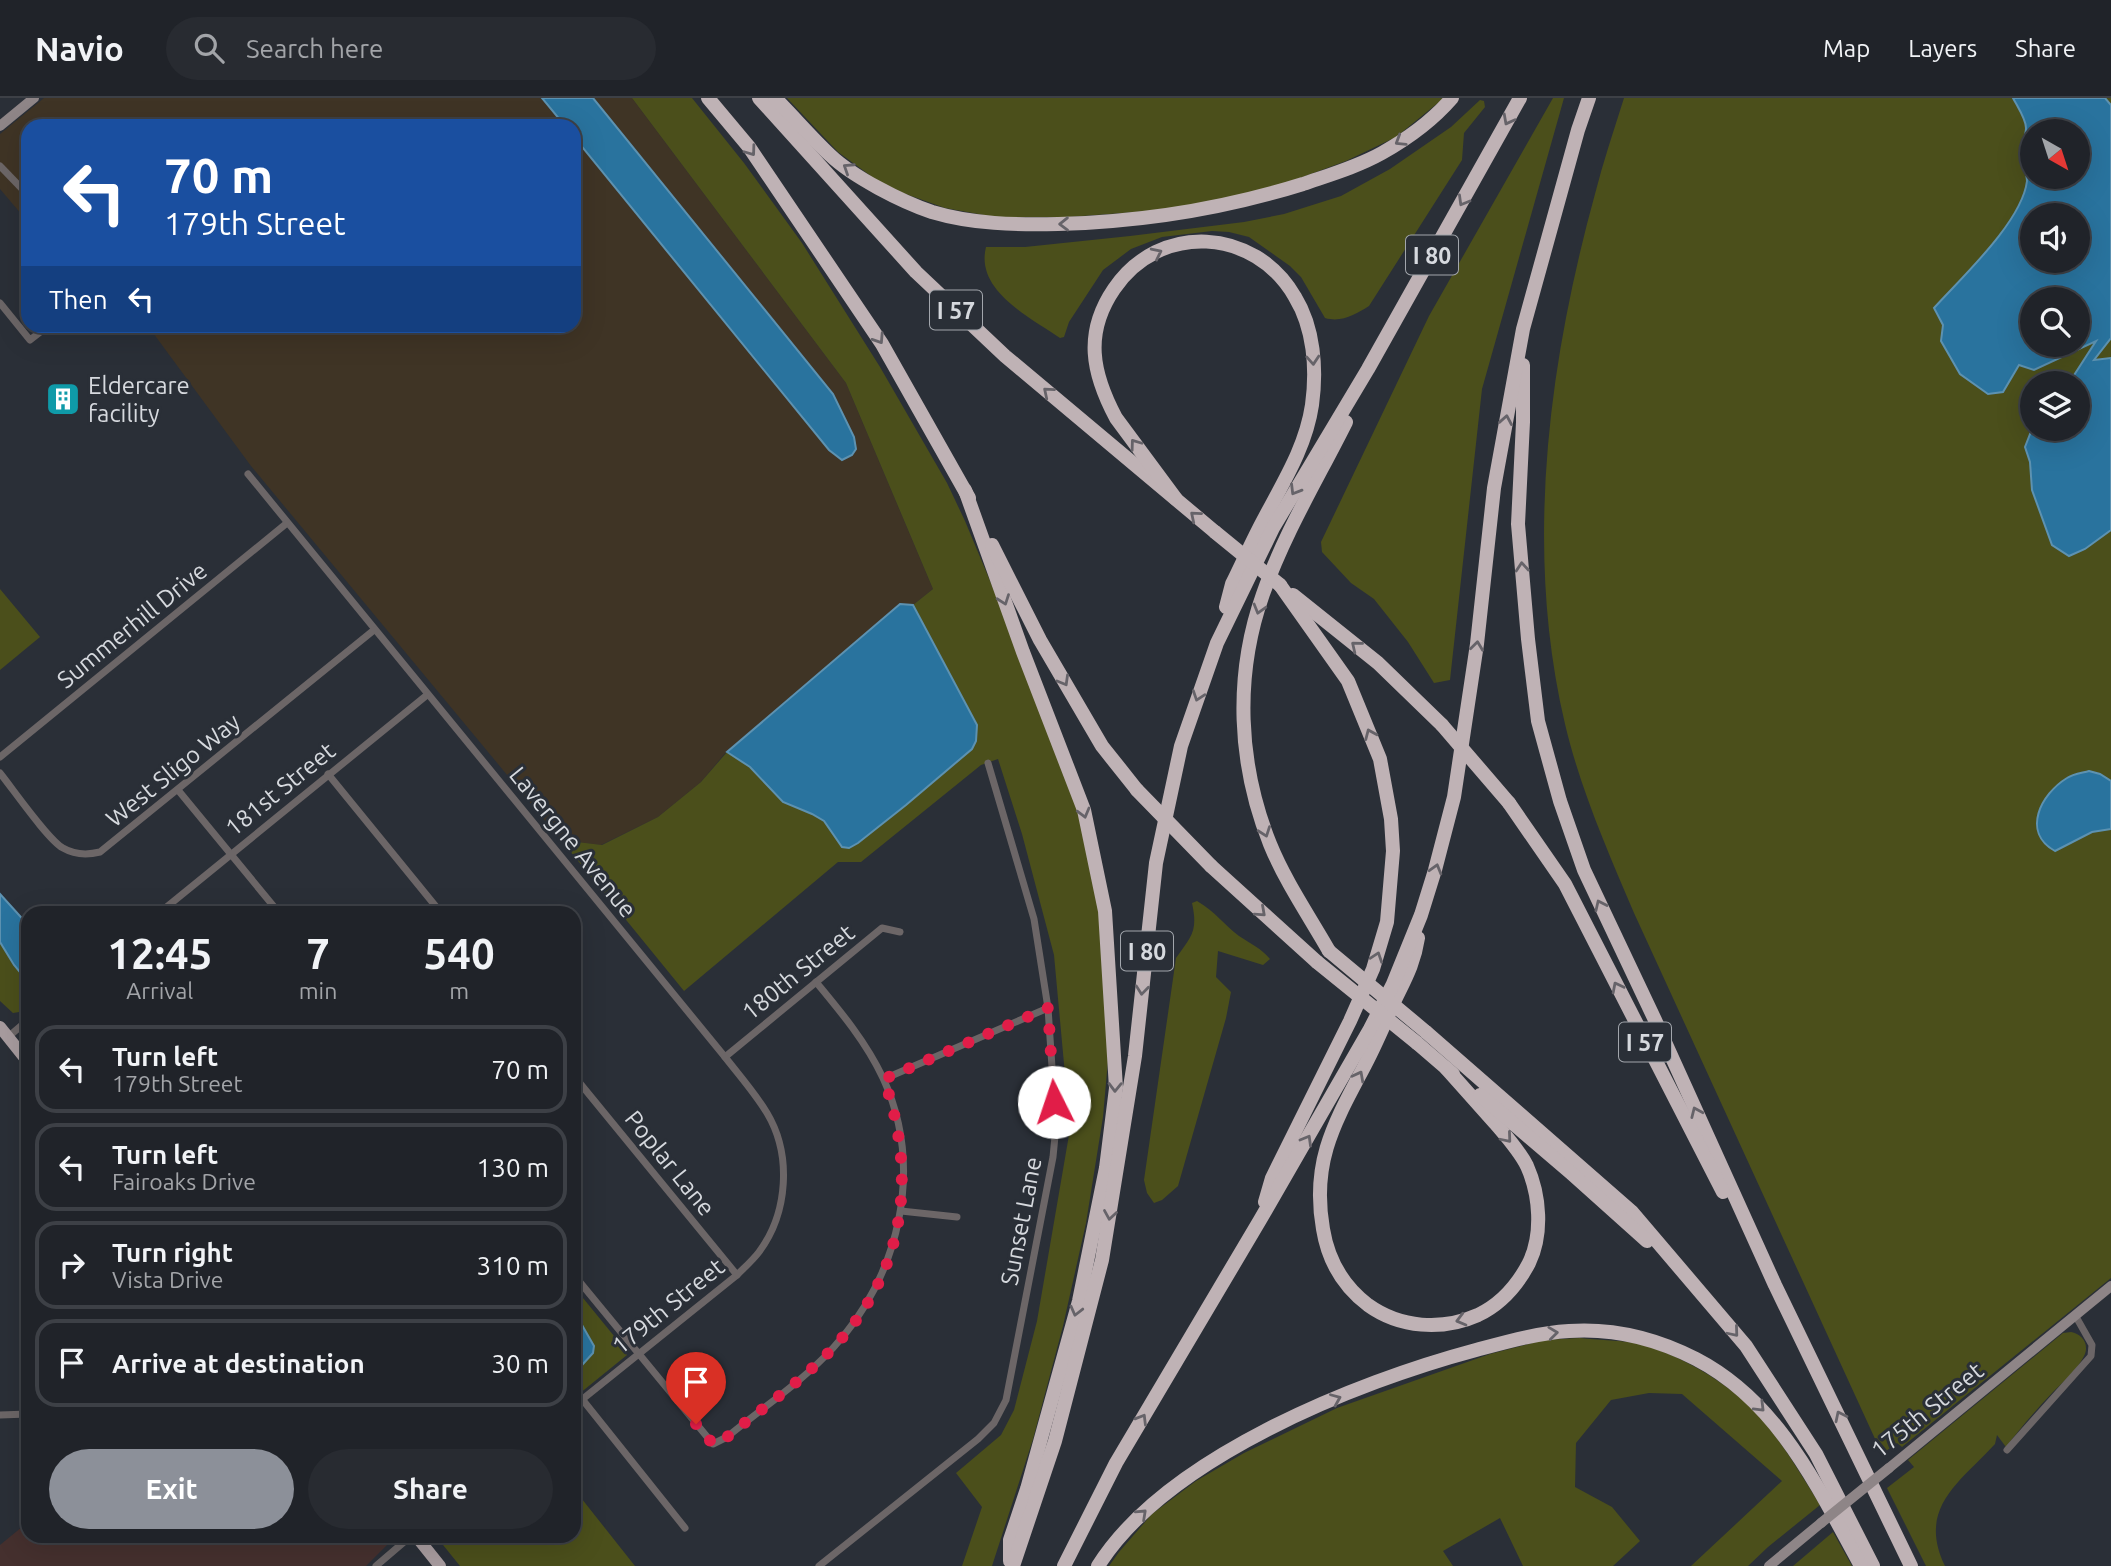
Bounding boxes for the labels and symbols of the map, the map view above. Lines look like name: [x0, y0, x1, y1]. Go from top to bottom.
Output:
one-way arrow: [1503, 112, 1516, 125]
north arrow: [2020, 119, 2090, 189]
one-way arrow: [1395, 133, 1408, 146]
one-way arrow: [743, 143, 755, 156]
one-way arrow: [843, 163, 856, 176]
one-way arrow: [1458, 193, 1471, 206]
one-way arrow: [1058, 216, 1068, 232]
road number: I 80: [1406, 236, 1458, 274]
one-way arrow: [1150, 247, 1162, 261]
road number: I 57: [930, 290, 982, 330]
one-way arrow: [870, 331, 883, 344]
one-way arrow: [1305, 355, 1320, 366]
place label: Eldercare facility: [88, 372, 190, 427]
building icon: Eldercare facility: [44, 380, 82, 418]
one-way arrow: [1044, 388, 1057, 400]
one-way arrow: [1498, 414, 1513, 426]
one-way arrow: [1131, 440, 1143, 452]
one-way arrow: [1291, 483, 1304, 496]
one-way arrow: [1191, 512, 1204, 524]
street label: Summerhill Drive: [52, 556, 212, 694]
one-way arrow: [1515, 561, 1530, 572]
one-way arrow: [996, 594, 1010, 606]
one-way arrow: [1252, 603, 1267, 615]
one-way arrow: [1469, 640, 1484, 652]
one-way arrow: [1352, 642, 1365, 654]
one-way arrow: [1056, 673, 1069, 686]
one-way arrow: [1192, 689, 1206, 701]
street label: West Sligo Way: [101, 708, 246, 832]
one-way arrow: [1364, 729, 1378, 742]
street label: 181st Street: [220, 736, 341, 841]
street label: Lavergne Avenue: [504, 761, 642, 923]
one-way arrow: [1076, 807, 1090, 819]
one-way arrow: [1257, 825, 1271, 837]
one-way arrow: [1427, 863, 1442, 875]
one-way arrow: [1595, 900, 1609, 912]
one-way arrow: [1253, 904, 1266, 916]
street label: 180th Street: [737, 918, 860, 1025]
road number: I 80: [1121, 932, 1173, 971]
one-way arrow: [1369, 952, 1383, 964]
one-way arrow: [1612, 982, 1626, 994]
one-way arrow: [1135, 985, 1150, 996]
road number: I 57: [1619, 1023, 1671, 1062]
position arrow: [1017, 1065, 1091, 1139]
one-way arrow: [1351, 1071, 1364, 1083]
one-way arrow: [1107, 1082, 1123, 1093]
street label: Poplar Lane: [620, 1105, 720, 1221]
one-way arrow: [1690, 1106, 1704, 1119]
one-way arrow: [1499, 1129, 1511, 1142]
one-way arrow: [1299, 1135, 1312, 1148]
street label: Sunset Lane: [995, 1155, 1047, 1287]
one-way arrow: [1103, 1210, 1118, 1221]
street label: 179th Street: [607, 1252, 730, 1359]
one-way arrow: [1070, 1305, 1084, 1317]
one-way arrow: [1455, 1312, 1467, 1327]
one-way arrow: [1726, 1323, 1738, 1336]
one-way arrow: [1548, 1325, 1559, 1340]
pin: [666, 1352, 726, 1424]
street label: 175th Street: [1866, 1356, 1989, 1463]
one-way arrow: [1329, 1393, 1342, 1407]
one-way arrow: [1752, 1399, 1764, 1411]
one-way arrow: [1834, 1411, 1848, 1423]
one-way arrow: [1134, 1414, 1147, 1427]
one-way arrow: [1134, 1510, 1147, 1523]

